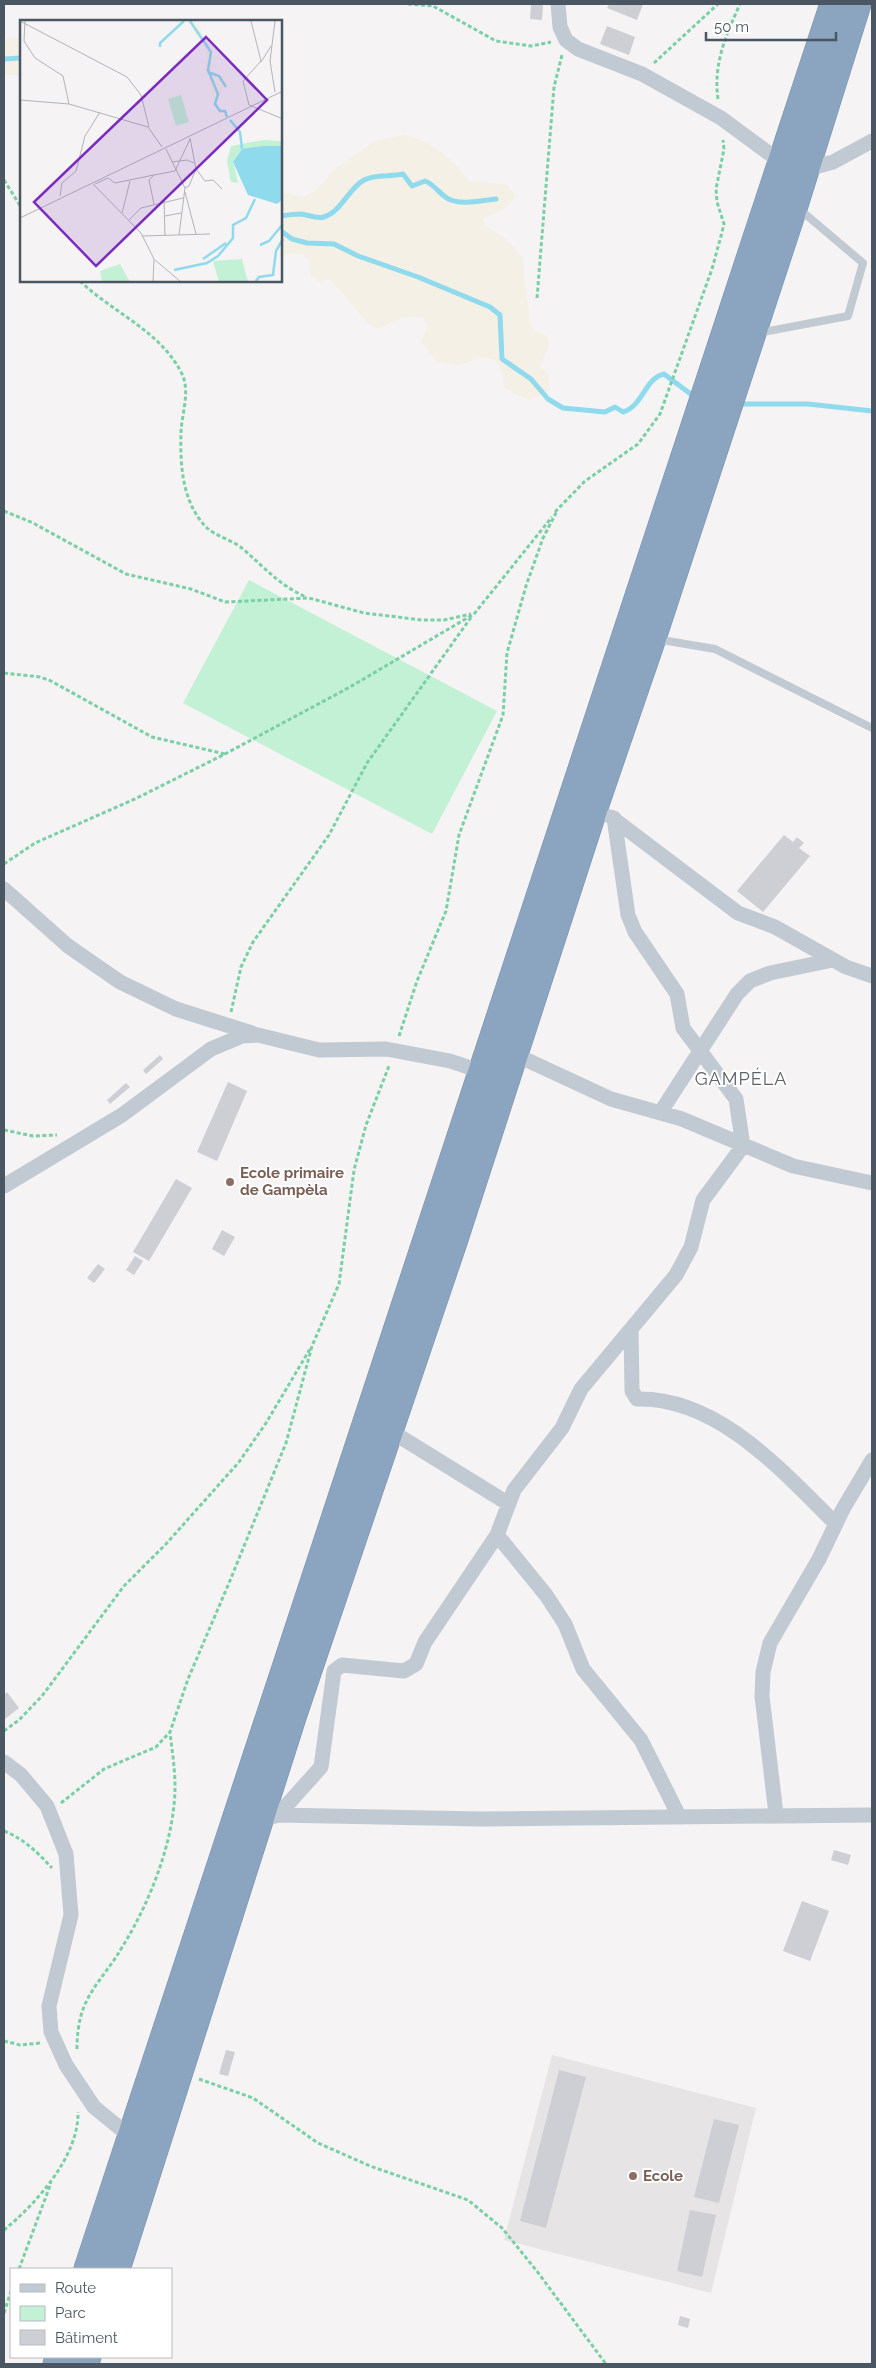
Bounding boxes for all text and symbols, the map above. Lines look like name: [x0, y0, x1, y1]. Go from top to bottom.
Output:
scale bar: [706, 10, 836, 42]
text: 50 m: [714, 18, 749, 36]
inset map: [20, 20, 282, 282]
district label: GAMPÉLA: [695, 1067, 787, 1089]
place label: Ecole primaire de Gampèla: [240, 1164, 344, 1199]
marker: Ecole primaire de Gampèla: [224, 1176, 236, 1188]
place label: Ecole: [643, 2167, 683, 2185]
marker: Ecole: [627, 2170, 639, 2182]
legend: [10, 2268, 172, 2358]
text: Route: [55, 2279, 96, 2297]
text: Parc: [55, 2304, 86, 2322]
text: Bâtiment: [55, 2329, 118, 2347]

